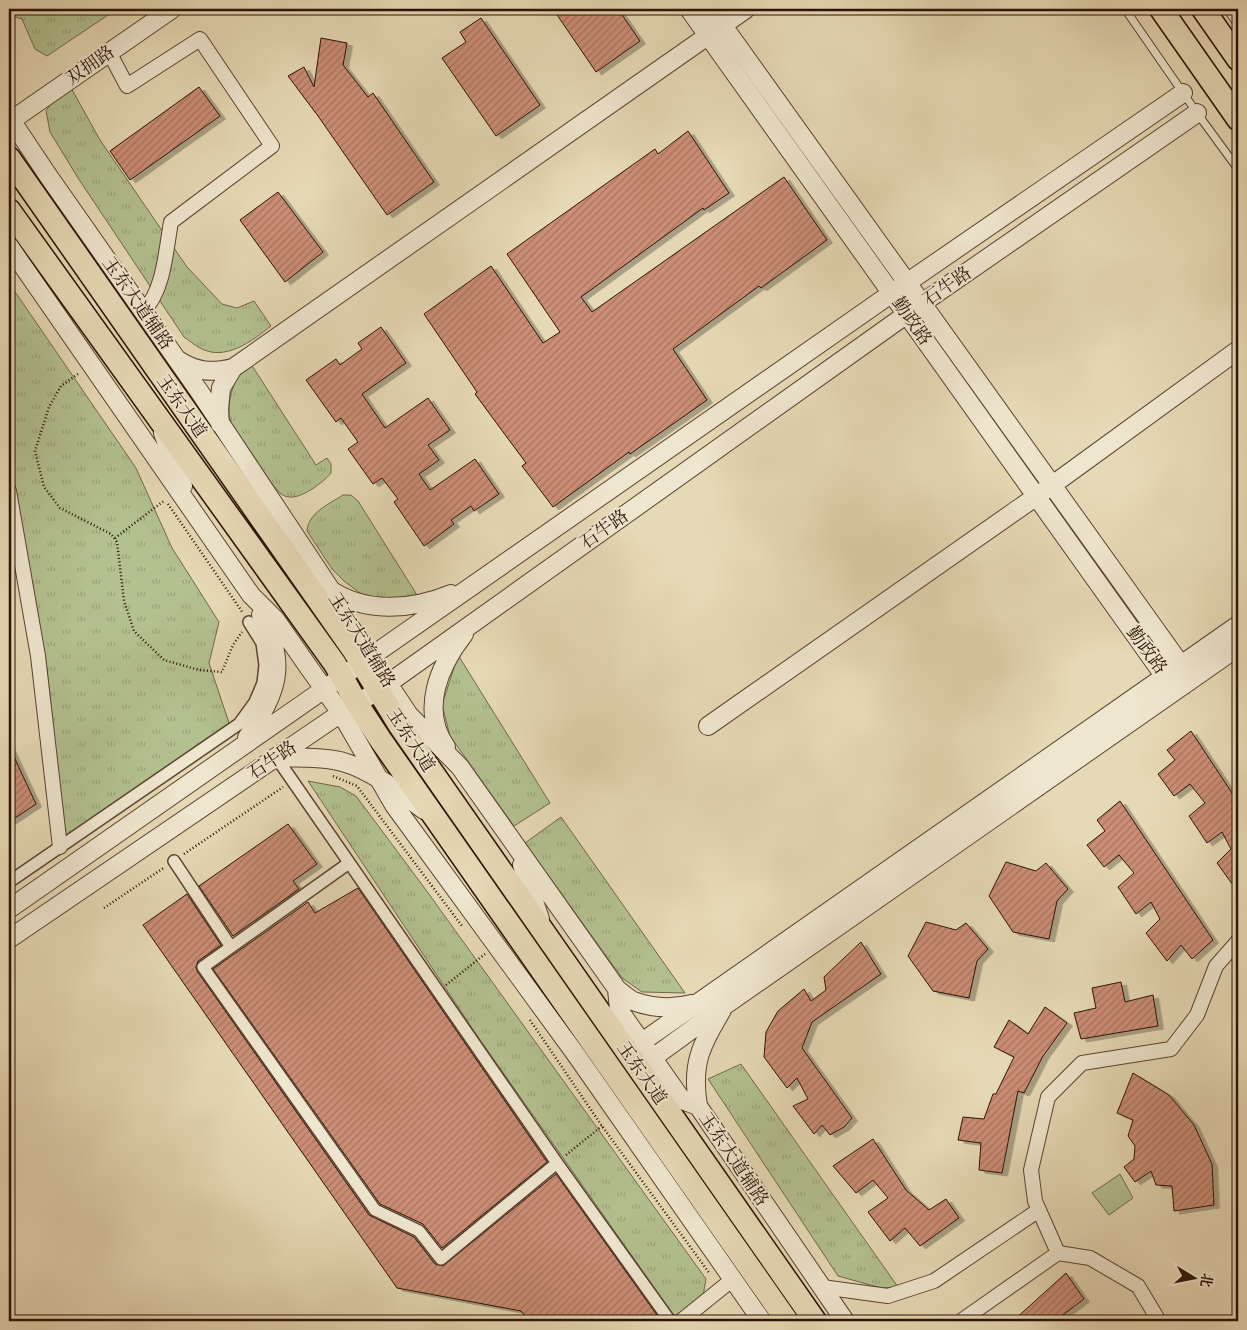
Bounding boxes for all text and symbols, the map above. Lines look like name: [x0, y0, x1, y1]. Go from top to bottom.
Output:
street label: 双拥路: [62, 41, 118, 89]
street label: 玉东大道辅路: [98, 252, 178, 354]
street label: 石牛路: [919, 262, 975, 310]
street label: 勤政路: [888, 293, 936, 349]
street label: 玉东大道: [152, 370, 212, 442]
street label: 石牛路: [576, 505, 632, 553]
street label: 玉东大道辅路: [324, 588, 400, 692]
street label: 勤政路: [1122, 622, 1172, 678]
street label: 玉东大道: [382, 704, 440, 776]
street label: 石牛路: [243, 736, 301, 784]
street label: 玉东大道: [612, 1037, 672, 1109]
street label: 玉东大道辅路: [695, 1108, 773, 1210]
north arrow: [1170, 1252, 1220, 1302]
text: 北: [1197, 1272, 1216, 1289]

